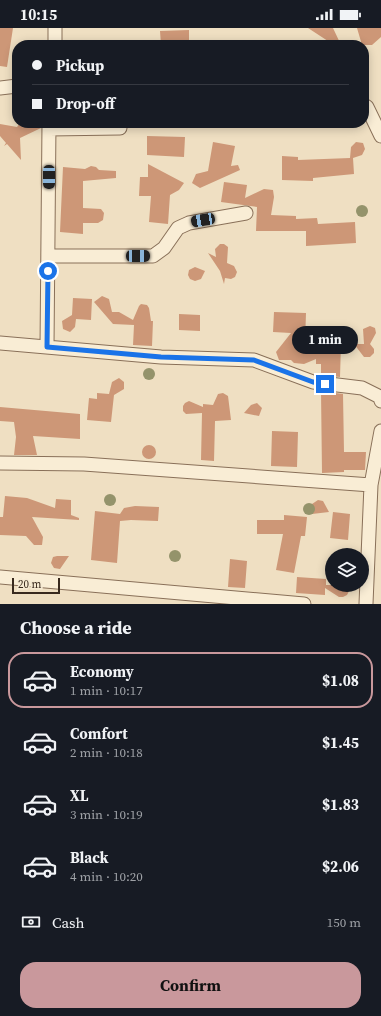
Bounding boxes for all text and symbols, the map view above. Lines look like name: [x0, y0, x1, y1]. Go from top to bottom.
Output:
text: 10:15: [20, 4, 57, 25]
text: Pickup: [56, 55, 104, 76]
text: Drop-off: [56, 93, 115, 114]
car: [43, 165, 55, 189]
car: [190, 212, 216, 228]
car: [126, 250, 150, 262]
route start: [39, 262, 57, 280]
callout: 1 min: [292, 326, 358, 354]
text: 1 min: [308, 331, 342, 348]
route end: [316, 375, 334, 393]
map controls: [325, 548, 369, 592]
button: layers: [325, 548, 369, 592]
scale bar: [12, 576, 60, 595]
text: 20 m: [18, 577, 41, 592]
text: Choose a ride: [20, 615, 132, 640]
text: Economy: [70, 661, 134, 682]
icon: car: [22, 662, 58, 698]
text: $1.08: [322, 670, 359, 691]
text: 1 min · 10:17: [70, 682, 143, 699]
text: Comfort: [70, 723, 128, 744]
icon: car: [22, 724, 58, 760]
text: $1.45: [322, 732, 359, 753]
text: 2 min · 10:18: [70, 744, 143, 761]
text: XL: [70, 785, 89, 806]
icon: car: [22, 786, 58, 822]
text: $1.83: [322, 794, 359, 815]
text: 3 min · 10:19: [70, 806, 143, 823]
text: Black: [70, 847, 109, 868]
icon: car: [22, 848, 58, 884]
text: $2.06: [322, 856, 359, 877]
text: 4 min · 10:20: [70, 868, 143, 885]
icon: cash: [20, 911, 42, 933]
text: Cash: [52, 912, 84, 933]
text: 150 m: [327, 914, 361, 931]
button: Confirm: [20, 962, 361, 1008]

